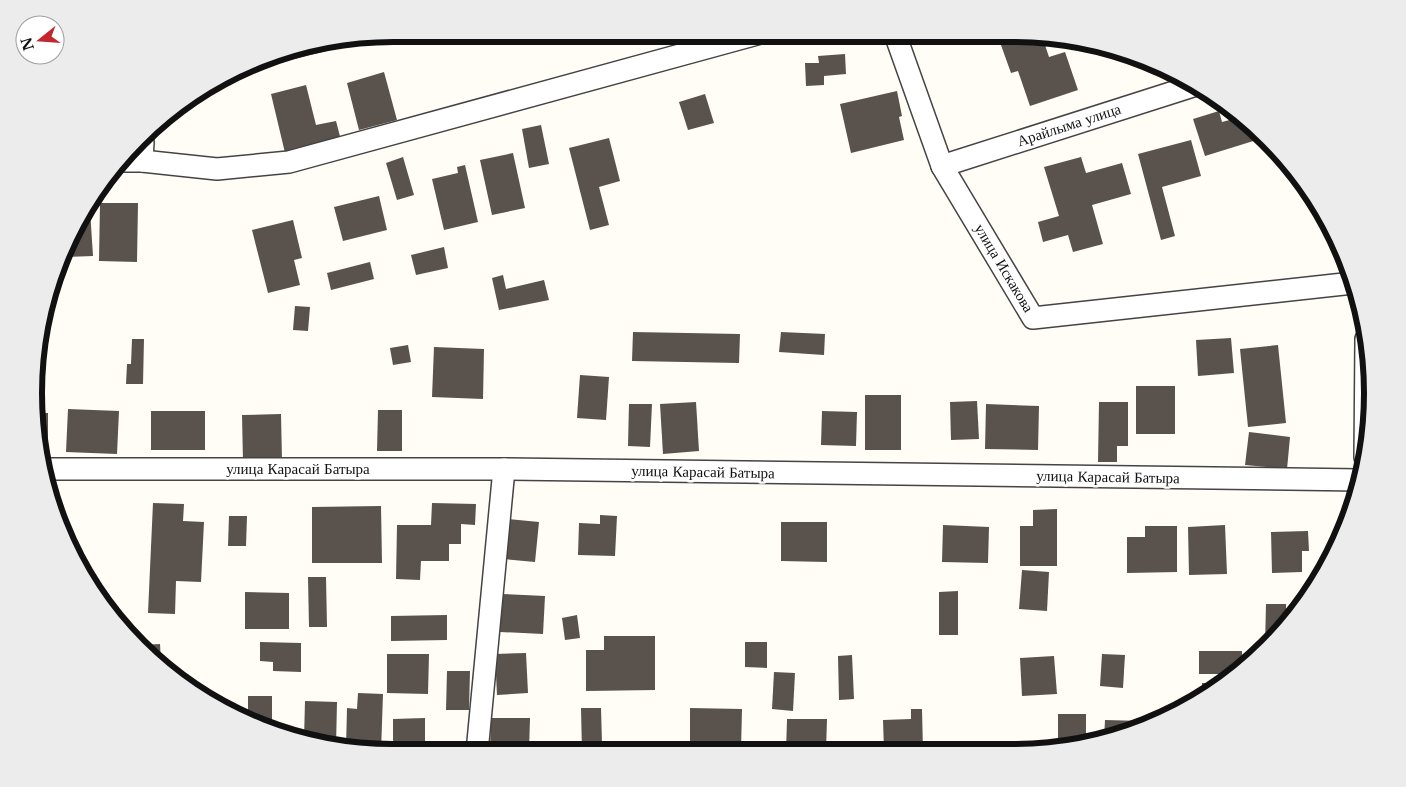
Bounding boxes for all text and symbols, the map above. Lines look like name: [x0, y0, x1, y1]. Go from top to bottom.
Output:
north arrow: [15, 15, 65, 65]
text: N: [17, 35, 38, 53]
street label: Арайлыма улица: [1015, 99, 1123, 150]
street label: улица Искакова: [971, 220, 1039, 316]
street label: улица Карасай Батыра: [226, 459, 370, 478]
street label: улица Карасай Батыра: [631, 461, 775, 482]
street label: улица Карасай Батыра: [1036, 466, 1180, 487]

